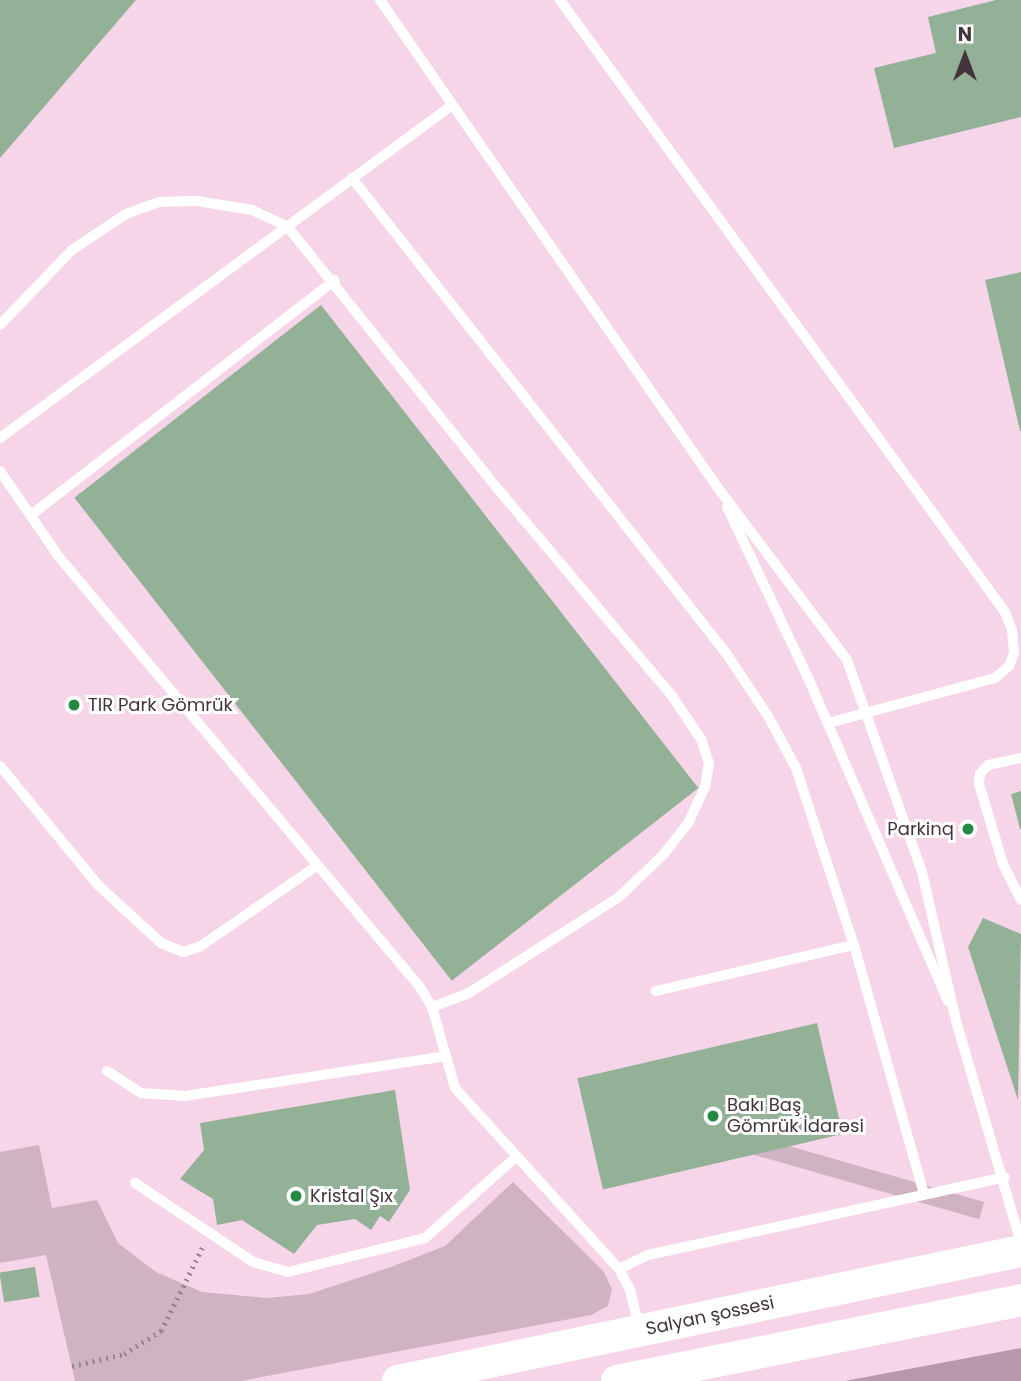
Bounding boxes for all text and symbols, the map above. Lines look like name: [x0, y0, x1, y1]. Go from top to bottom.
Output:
north arrow: [930, 21, 1000, 91]
text: N: [958, 21, 972, 48]
place label: TIR Park Gömrük: [88, 694, 233, 716]
marker: TIR Park Gömrük: [66, 697, 82, 713]
place label: Parkinq: [887, 818, 954, 840]
marker: Parkinq: [960, 821, 976, 837]
place label: Bakı Baş Gömrük İdarəsi: [727, 1095, 864, 1138]
marker: Bakı Baş Gömrük İdarəsi: [705, 1108, 721, 1124]
place label: Kristal Şıx: [310, 1185, 393, 1207]
marker: Kristal Şıx: [288, 1188, 304, 1204]
street label: Salyan şossesi: [644, 1292, 776, 1340]

